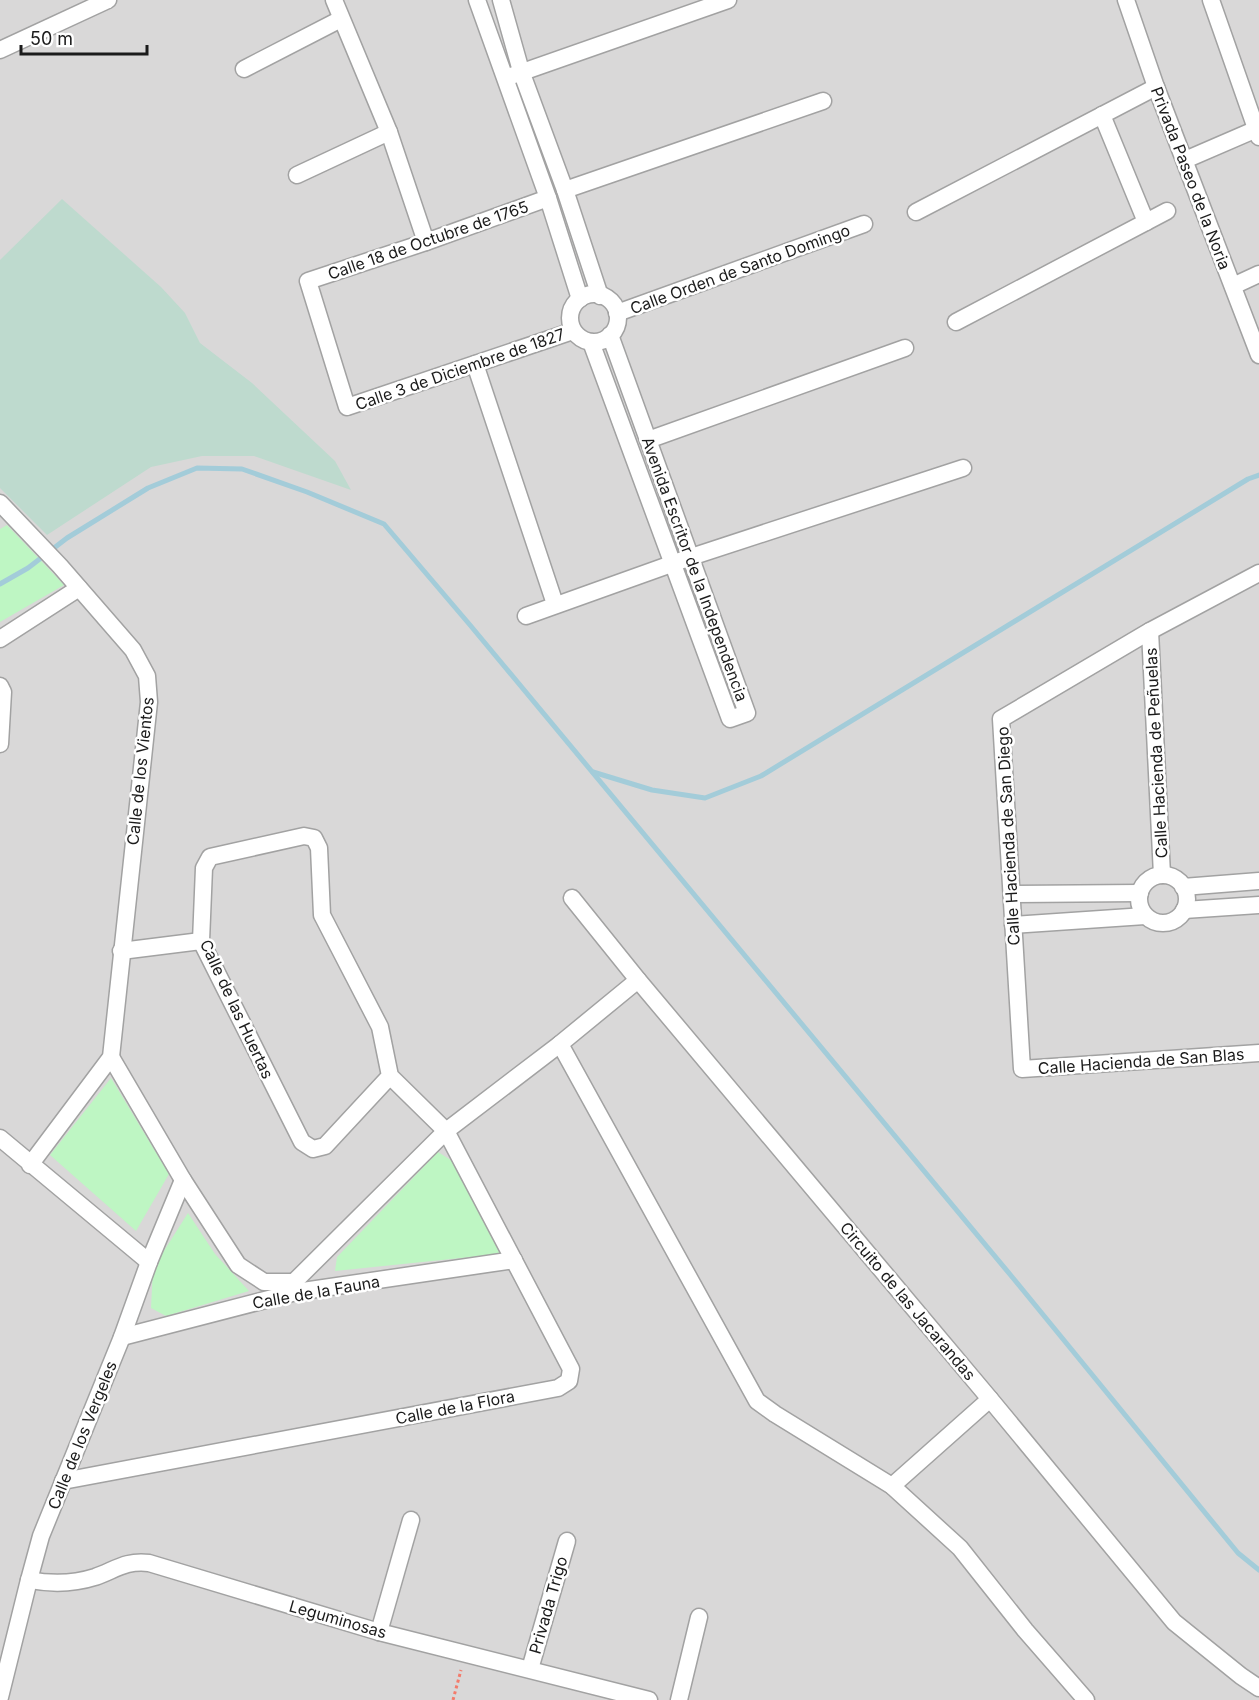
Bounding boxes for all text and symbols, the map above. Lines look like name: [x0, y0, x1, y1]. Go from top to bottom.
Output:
scale bar: [21, 18, 147, 56]
text: 50 m: [30, 28, 73, 49]
street label: Privada Paseo de la Noria: [1147, 84, 1235, 272]
street label: Calle 18 de Octubre de 1765: [325, 196, 531, 284]
street label: Calle Orden de Santo Domingo: [627, 220, 853, 318]
street label: Calle 3 de Diciembre de 1827: [353, 324, 567, 414]
street label: Avenida Escritor de la Independencia: [638, 434, 752, 704]
street label: Calle Hacienda de Peñuelas: [1140, 647, 1172, 859]
street label: Calle de los Vientos: [122, 696, 158, 846]
street label: Calle Hacienda de San Diego: [992, 726, 1024, 946]
street label: Calle de las Huertas: [196, 936, 278, 1082]
street label: Calle Hacienda de San Blas: [1037, 1044, 1245, 1078]
street label: Circuito de las Jacarandas: [836, 1218, 980, 1384]
street label: Calle de la Fauna: [251, 1271, 381, 1313]
street label: Calle de los Vergeles: [43, 1358, 121, 1512]
street label: Calle de la Flora: [394, 1386, 516, 1428]
street label: Privada Trigo: [525, 1554, 571, 1656]
street label: Leguminosas: [287, 1596, 389, 1642]

